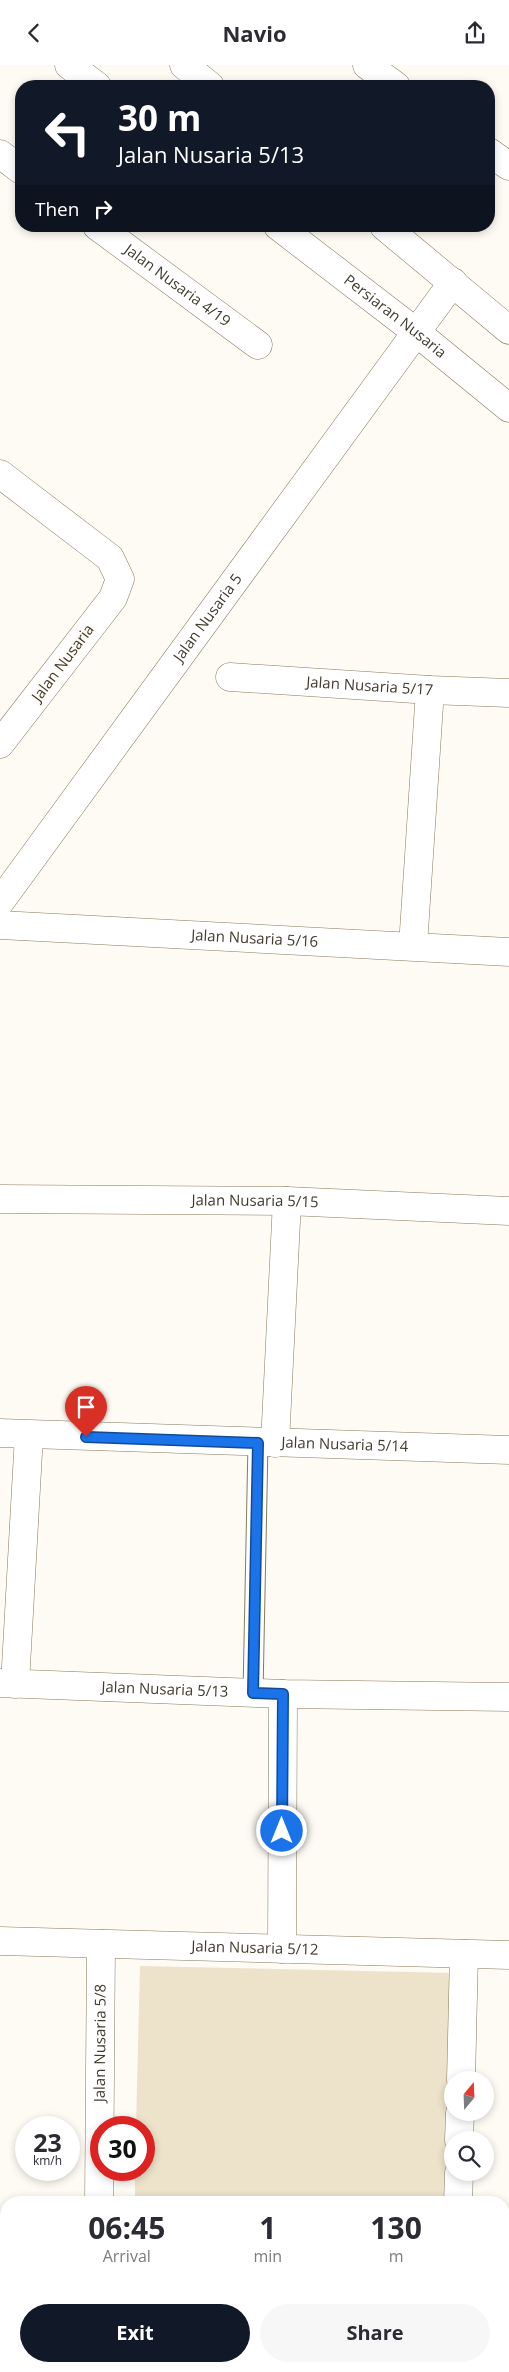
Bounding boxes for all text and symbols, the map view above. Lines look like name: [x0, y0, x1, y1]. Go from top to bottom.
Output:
text: Navio: [222, 18, 287, 48]
icon: back: [20, 19, 48, 47]
icon: share: [461, 19, 489, 47]
text: 30 m: [118, 94, 201, 141]
icon: left: [35, 100, 100, 165]
text: Jalan Nusaria 5/13: [118, 139, 304, 169]
icon: right: [89, 195, 117, 223]
text: Then: [35, 196, 79, 222]
street label: Jalan Nusaria 4/19: [119, 238, 235, 330]
street label: Persiaran Nusaria: [340, 269, 451, 362]
street label: Jalan Nusaria 5: [167, 569, 246, 667]
street label: Jalan Nusaria: [25, 620, 98, 707]
street label: Jalan Nusaria 5/17: [304, 671, 434, 699]
street label: Jalan Nusaria 5/16: [189, 924, 319, 951]
street label: Jalan Nusaria 5/15: [189, 1189, 319, 1211]
pin: [65, 1386, 107, 1437]
icon: arrive: [72, 1393, 100, 1421]
street label: Jalan Nusaria 5/14: [279, 1431, 409, 1456]
street label: Jalan Nusaria 5/13: [99, 1676, 229, 1701]
position arrow: [255, 1804, 307, 1856]
street label: Jalan Nusaria 5/12: [189, 1935, 319, 1959]
street label: Jalan Nusaria 5/8: [89, 1984, 110, 2104]
north arrow: [444, 2071, 494, 2121]
map controls: [444, 2071, 494, 2181]
speed limit sign: 30: [90, 2116, 155, 2181]
text: 23: [33, 2125, 62, 2159]
button: search: [444, 2131, 494, 2181]
text: km/h: [33, 2152, 62, 2169]
text: 06:45: [88, 2207, 165, 2248]
text: 1: [259, 2207, 276, 2248]
text: 130: [370, 2207, 422, 2248]
text: Arrival: [103, 2245, 151, 2267]
text: min: [254, 2245, 282, 2267]
text: m: [389, 2245, 404, 2267]
button: Exit: [20, 2304, 250, 2362]
button: Share: [260, 2304, 490, 2362]

